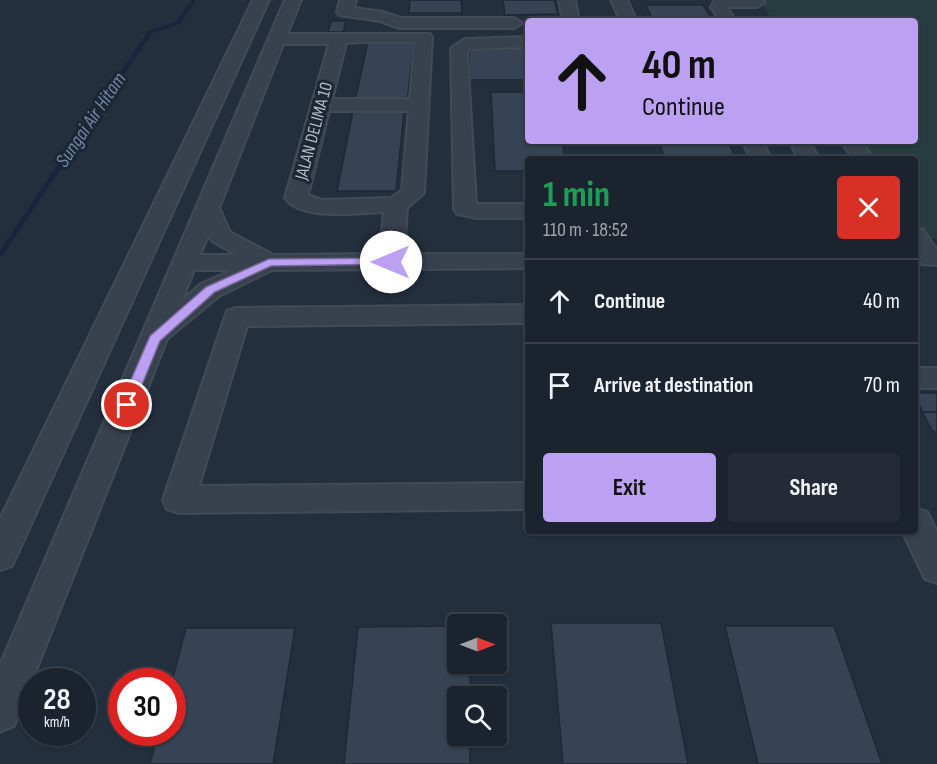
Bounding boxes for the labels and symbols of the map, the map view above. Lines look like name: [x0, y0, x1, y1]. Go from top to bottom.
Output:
water label: Sungai Air Hitam: [51, 68, 132, 172]
street label: JALAN DELIMA 10: [291, 80, 337, 183]
position arrow: [359, 230, 423, 294]
pin: [101, 379, 152, 430]
north arrow: [447, 614, 507, 674]
speed limit sign: 30: [108, 668, 186, 746]

